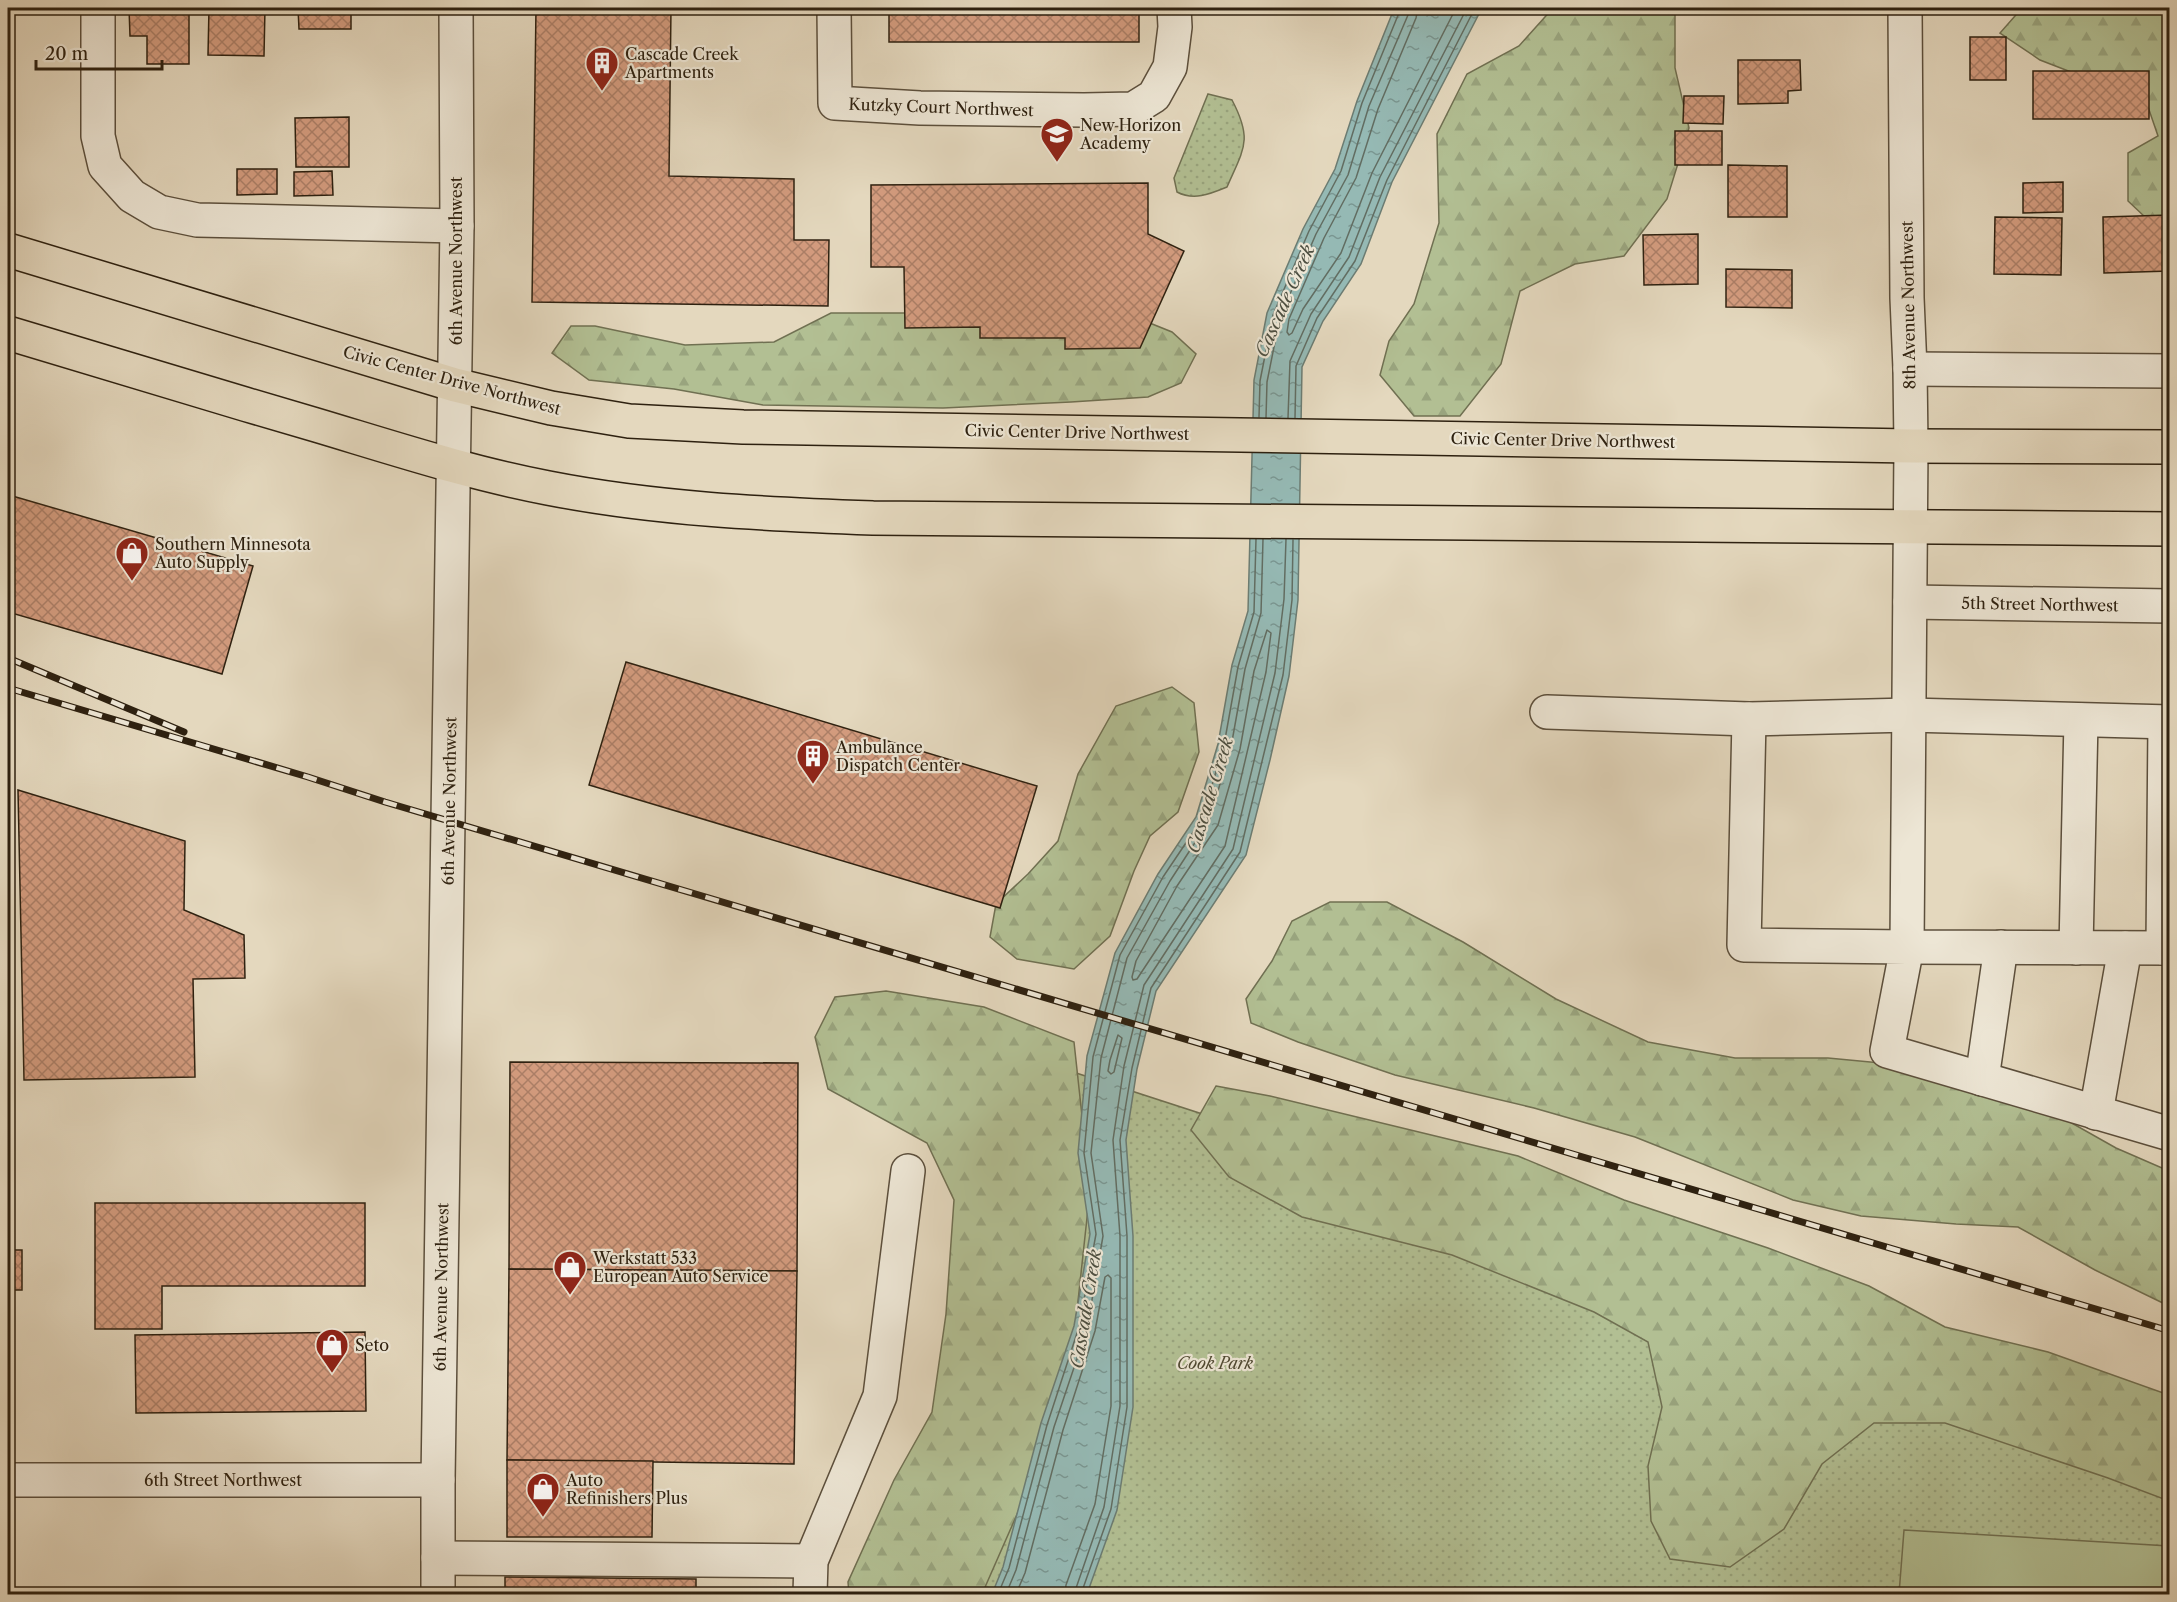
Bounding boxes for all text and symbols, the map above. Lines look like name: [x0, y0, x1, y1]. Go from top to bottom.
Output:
scale bar: [36, 33, 162, 71]
text: 20 m: [45, 43, 89, 65]
place label: Cascade Creek Apartments: [624, 44, 739, 82]
building icon: Cascade Creek Apartments: [584, 45, 620, 92]
street label: Kutzky Court Northwest: [848, 94, 1034, 120]
place label: New Horizon Academy: [1079, 115, 1181, 153]
school or university icon: New Horizon Academy: [1039, 116, 1075, 163]
street label: 6th Avenue Northwest: [446, 176, 466, 345]
street label: 8th Avenue Northwest: [1897, 220, 1919, 390]
water label: Cascade Creek: [1250, 241, 1320, 360]
street label: Civic Center Drive Northwest: [341, 341, 563, 419]
street label: Civic Center Drive Northwest: [965, 420, 1190, 444]
street label: Civic Center Drive Northwest: [1451, 428, 1676, 452]
place label: Southern Minnesota Auto Supply: [154, 534, 311, 572]
shop icon: Southern Minnesota Auto Supply: [114, 535, 150, 582]
street label: 5th Street Northwest: [1961, 593, 2119, 615]
street label: 6th Avenue Northwest: [438, 716, 460, 886]
water label: Cascade Creek: [1182, 734, 1238, 856]
place label: Ambulance Dispatch Center: [835, 737, 960, 775]
building icon: Ambulance Dispatch Center: [795, 738, 831, 785]
street label: 6th Avenue Northwest: [430, 1202, 452, 1372]
water label: Cascade Creek: [1066, 1247, 1106, 1370]
place label: Werkstatt 533 European Auto Service: [592, 1248, 769, 1286]
shop icon: Werkstatt 533 European Auto Service: [552, 1249, 588, 1296]
shop icon: Seto: [314, 1327, 350, 1374]
place label: Seto: [355, 1335, 389, 1355]
park label: Cook Park: [1177, 1353, 1254, 1373]
street label: 6th Street Northwest: [144, 1470, 302, 1490]
place label: Auto Refinishers Plus: [565, 1470, 688, 1508]
shop icon: Auto Refinishers Plus: [525, 1471, 561, 1518]

